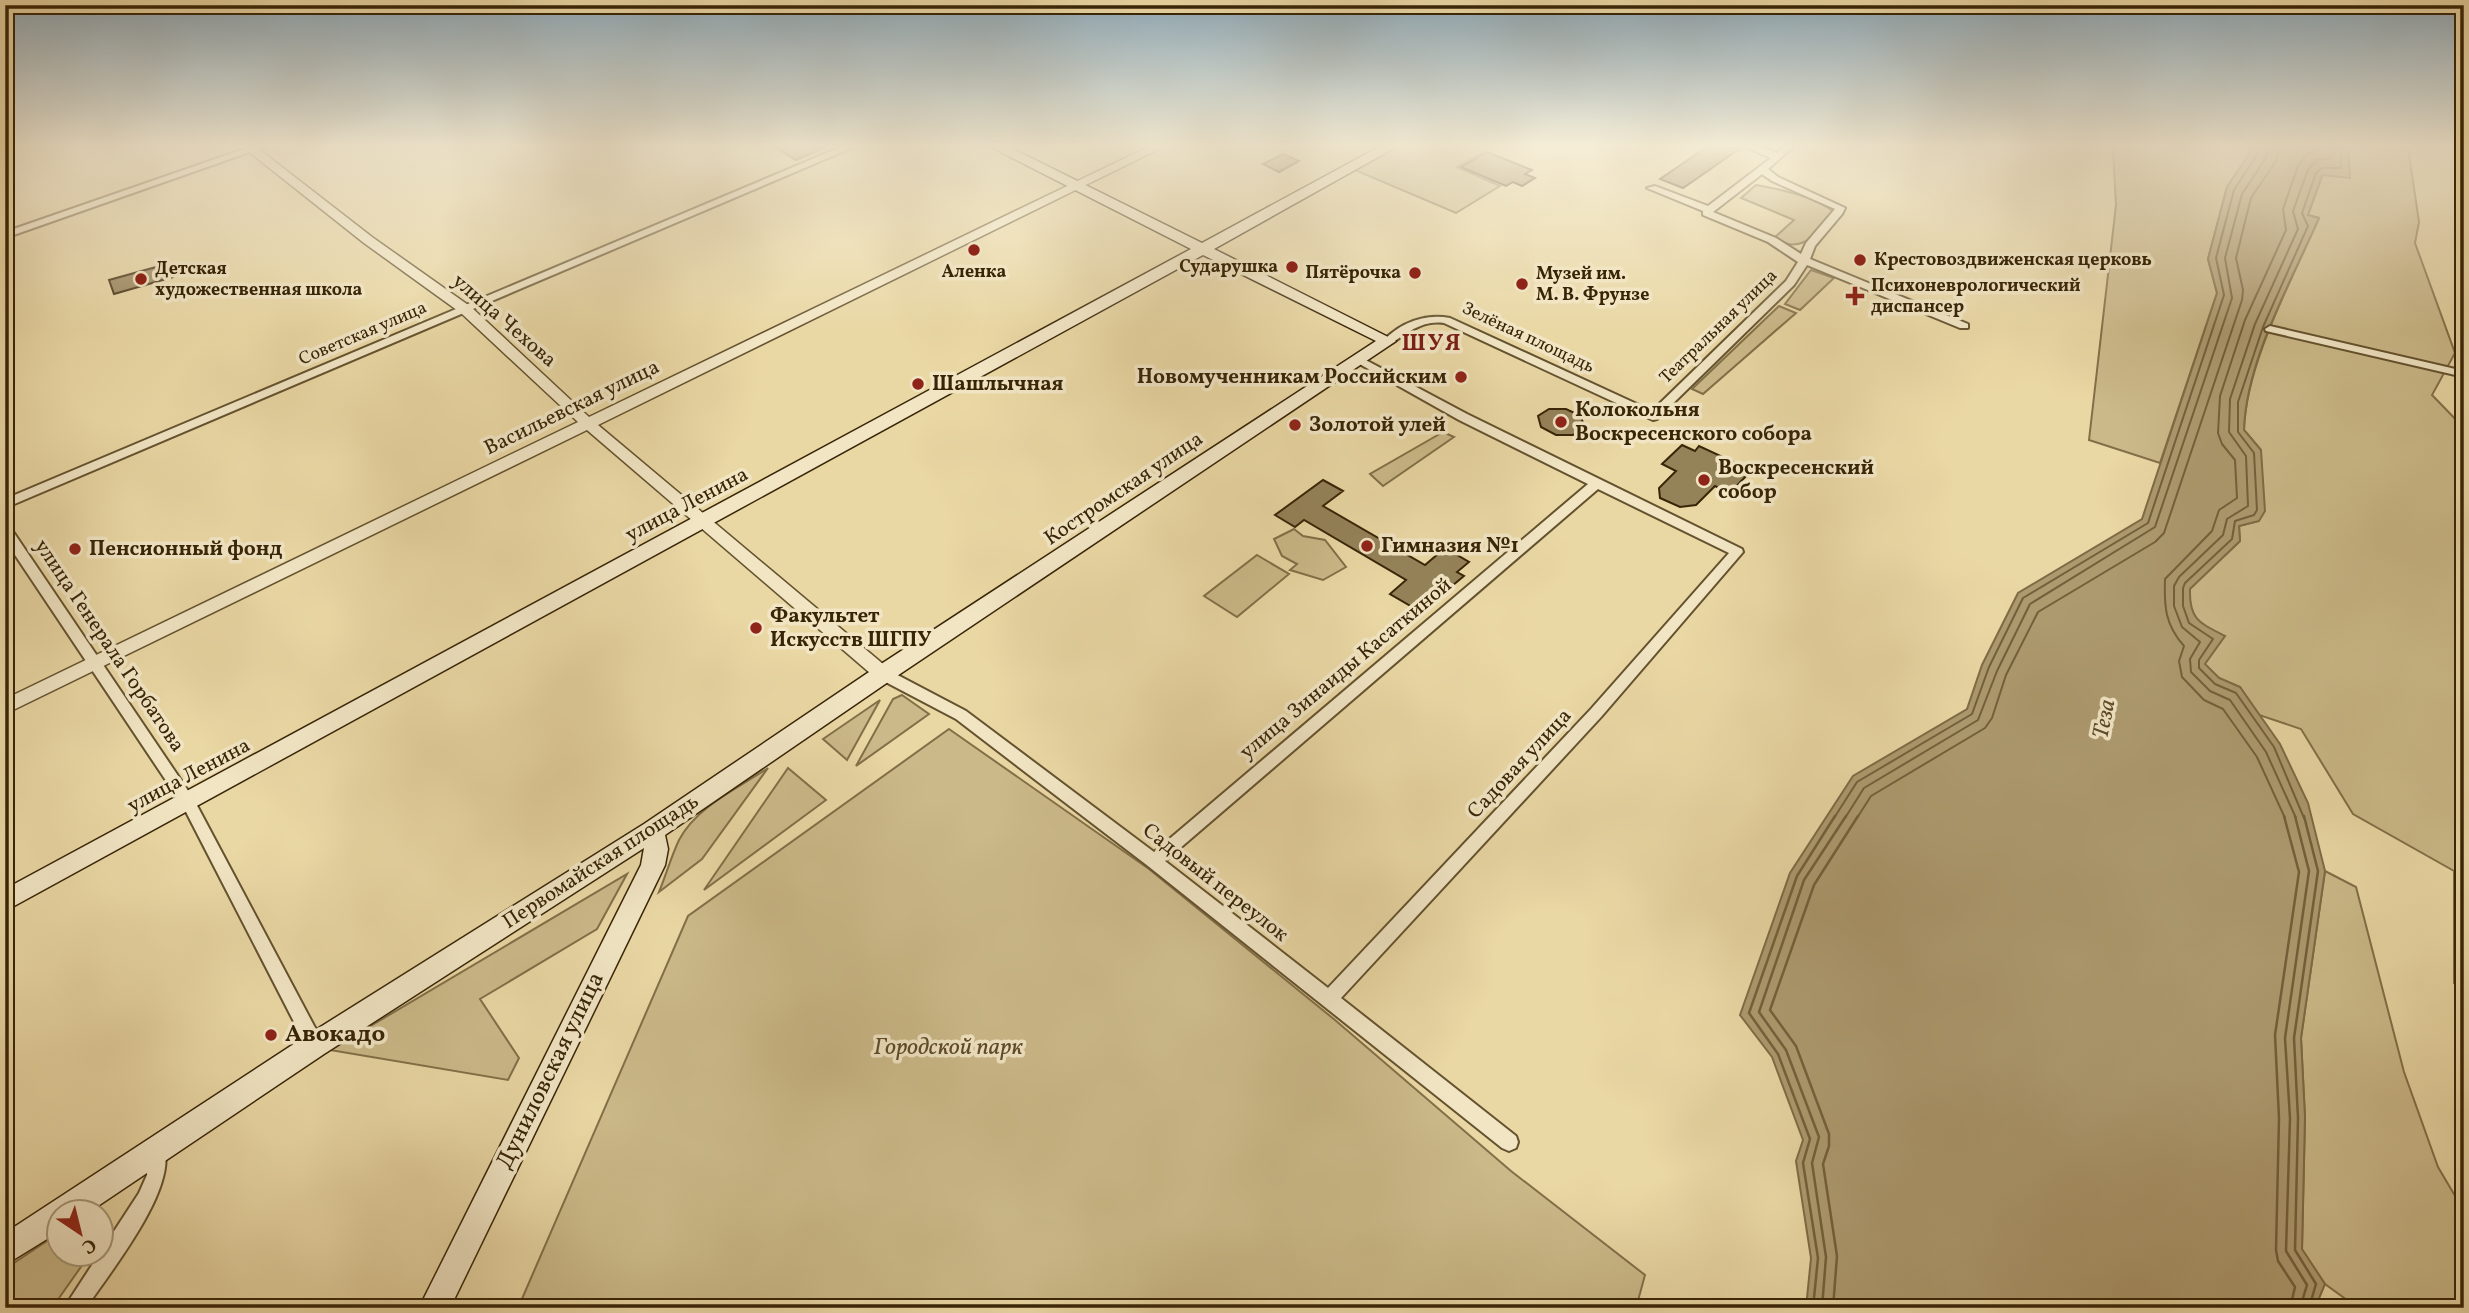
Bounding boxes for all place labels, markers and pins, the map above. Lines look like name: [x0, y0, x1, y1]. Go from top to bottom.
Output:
marker: Аленка: [966, 242, 982, 258]
place label: Крестовоздвиженская церковь: [1874, 248, 2152, 273]
marker: Крестовоздвиженская церковь: [1852, 252, 1868, 268]
place label: Сударушка: [1179, 255, 1278, 280]
place label: Детская художественная школа: [155, 257, 363, 303]
marker: Сударушка: [1284, 259, 1300, 275]
place label: Аленка: [942, 260, 1007, 285]
place label: Пятёрочка: [1305, 261, 1401, 286]
place label: Музей им. М. В. Фрунзе: [1536, 262, 1649, 308]
marker: Пятёрочка: [1407, 265, 1423, 281]
marker: Детская художественная школа: [133, 271, 149, 287]
place label: Психоневрологический диспансер: [1871, 274, 2081, 320]
marker: Музей им. М. В. Фрунзе: [1514, 276, 1530, 292]
marker: Психоневрологический диспансер: [1845, 286, 1865, 306]
place label: Новомученникам Российским: [1137, 363, 1447, 392]
marker: Новомученникам Российским: [1453, 369, 1469, 385]
place label: Шашлычная: [932, 370, 1064, 399]
marker: Шашлычная: [910, 376, 926, 392]
place label: Колокольня Воскресенского собора: [1575, 396, 1812, 449]
place label: Золотой улей: [1309, 411, 1446, 440]
marker: Колокольня Воскресенского собора: [1553, 414, 1569, 430]
marker: Золотой улей: [1287, 417, 1303, 433]
place label: Воскресенский собор: [1718, 454, 1874, 507]
marker: Воскресенский собор: [1696, 472, 1712, 488]
place label: Гимназия №1: [1381, 532, 1519, 561]
place label: Пенсионный фонд: [89, 535, 282, 564]
marker: Гимназия №1: [1359, 538, 1375, 554]
marker: Пенсионный фонд: [67, 541, 83, 557]
place label: Факультет Искусств ШГПУ: [770, 602, 932, 655]
marker: Факультет Искусств ШГПУ: [748, 620, 764, 636]
place label: Авокадо: [285, 1018, 385, 1052]
marker: Авокадо: [263, 1027, 279, 1043]

